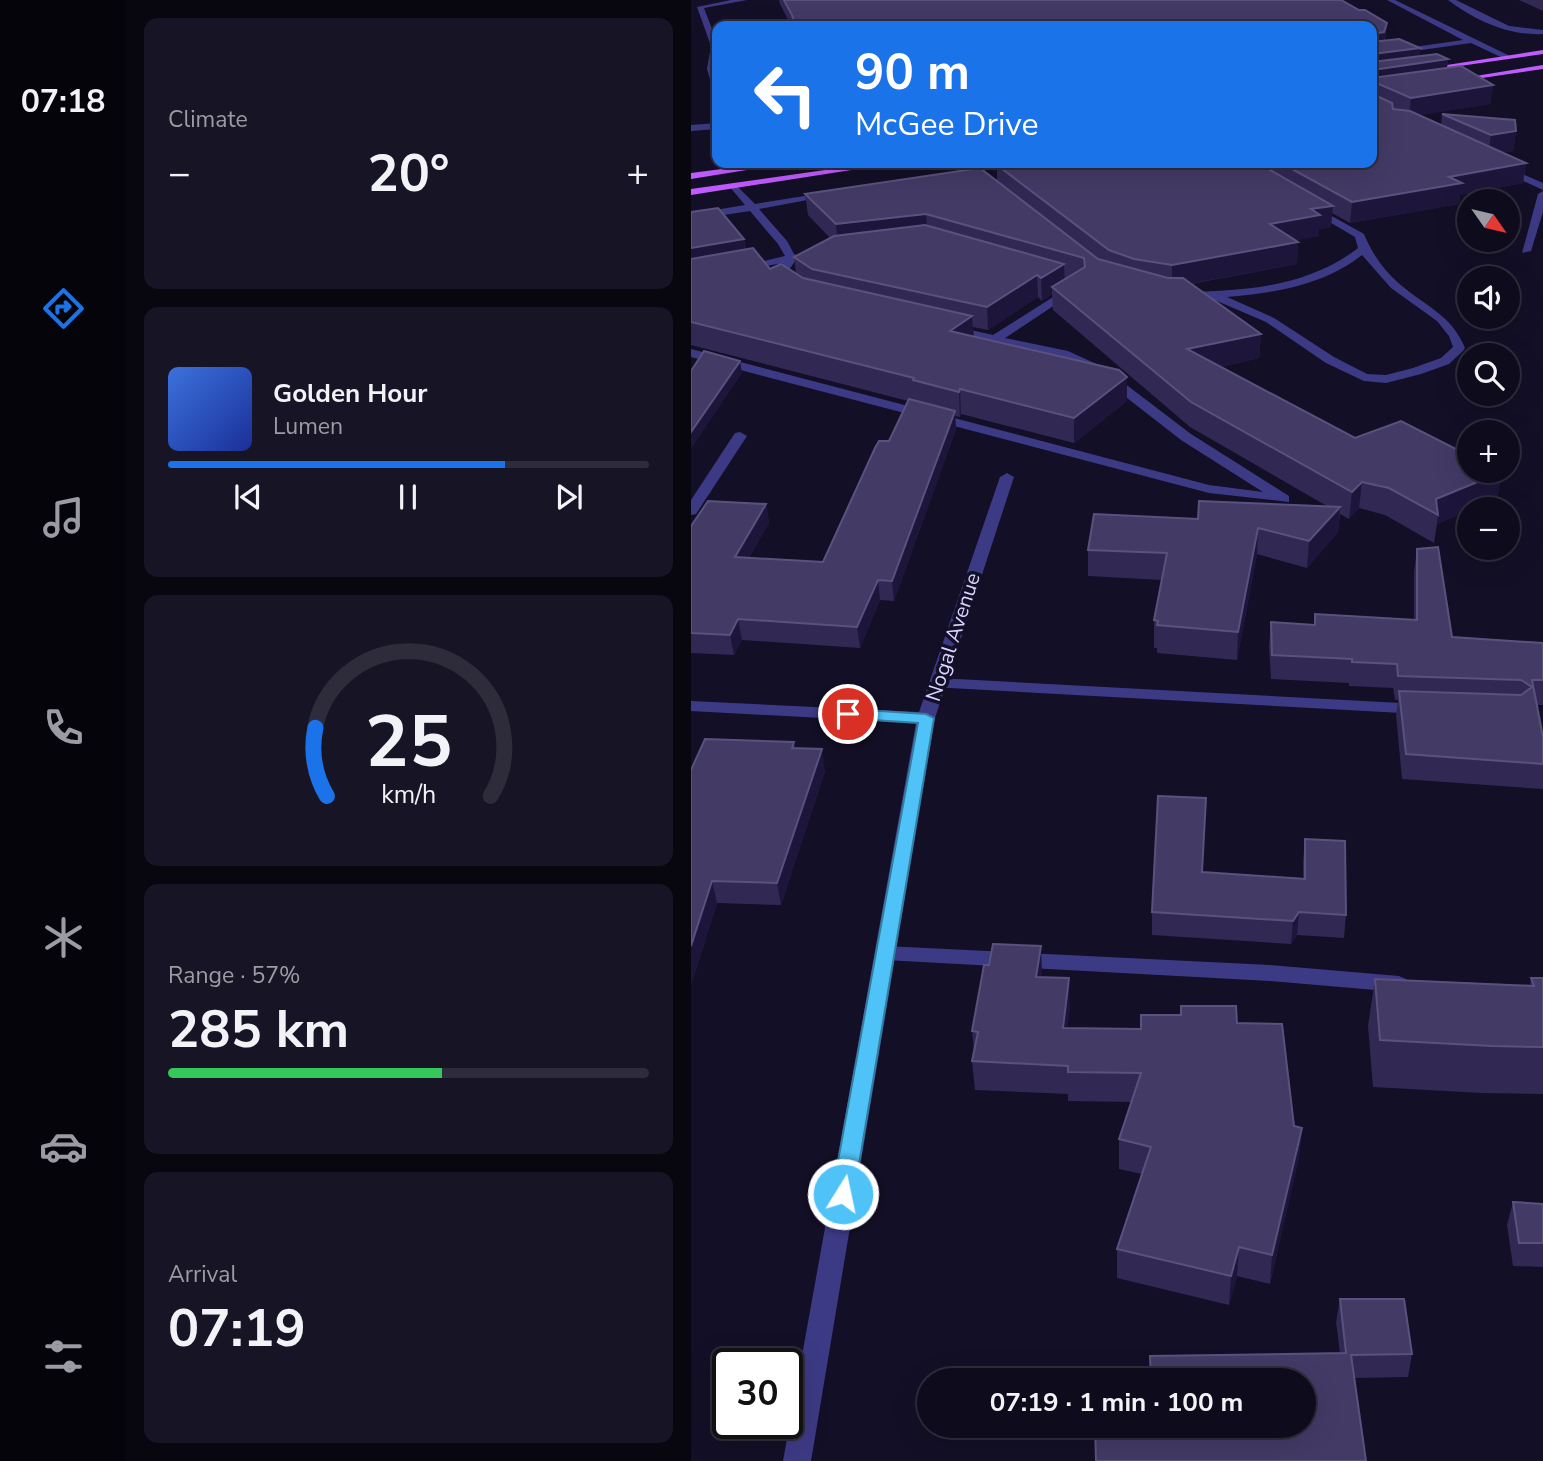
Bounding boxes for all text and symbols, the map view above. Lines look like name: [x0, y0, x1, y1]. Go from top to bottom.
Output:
text: 90 m: [855, 39, 970, 106]
icon: left: [740, 49, 831, 140]
text: 07:18: [21, 80, 105, 123]
text: McGee Drive: [855, 103, 1039, 146]
text: Climate: [168, 104, 248, 135]
text: 20°: [367, 138, 450, 209]
text: −: [168, 148, 191, 199]
text: +: [626, 148, 649, 199]
north arrow: [1457, 189, 1521, 252]
map controls: [1457, 189, 1520, 560]
button: sound: [1457, 266, 1520, 329]
icon: directions: [39, 284, 88, 333]
button: search: [1457, 343, 1520, 406]
text: Golden Hour: [273, 376, 428, 411]
text: Lumen: [273, 411, 343, 442]
button: +: [1457, 420, 1520, 483]
icon: previous: [229, 478, 267, 516]
icon: pause: [389, 478, 427, 516]
icon: next: [550, 478, 588, 516]
icon: music: [39, 493, 88, 542]
button: −: [1457, 497, 1520, 560]
street label: Nogal Avenue: [919, 569, 987, 705]
pin: [818, 684, 878, 744]
text: 25: [365, 693, 452, 793]
icon: arrive: [829, 695, 867, 733]
icon: phone: [39, 703, 88, 752]
text: km/h: [381, 778, 436, 812]
icon: climate: [39, 913, 88, 962]
text: Range · 57%: [168, 960, 300, 991]
text: 285 km: [168, 994, 349, 1065]
icon: car: [39, 1122, 88, 1171]
position arrow: [806, 1157, 880, 1231]
text: Arrival: [168, 1259, 237, 1290]
text: 07:19: [168, 1293, 306, 1364]
icon: filters: [39, 1332, 88, 1381]
speed limit sign: 30: [712, 1348, 803, 1439]
text: 07:19 · 1 min · 100 m: [990, 1385, 1243, 1420]

